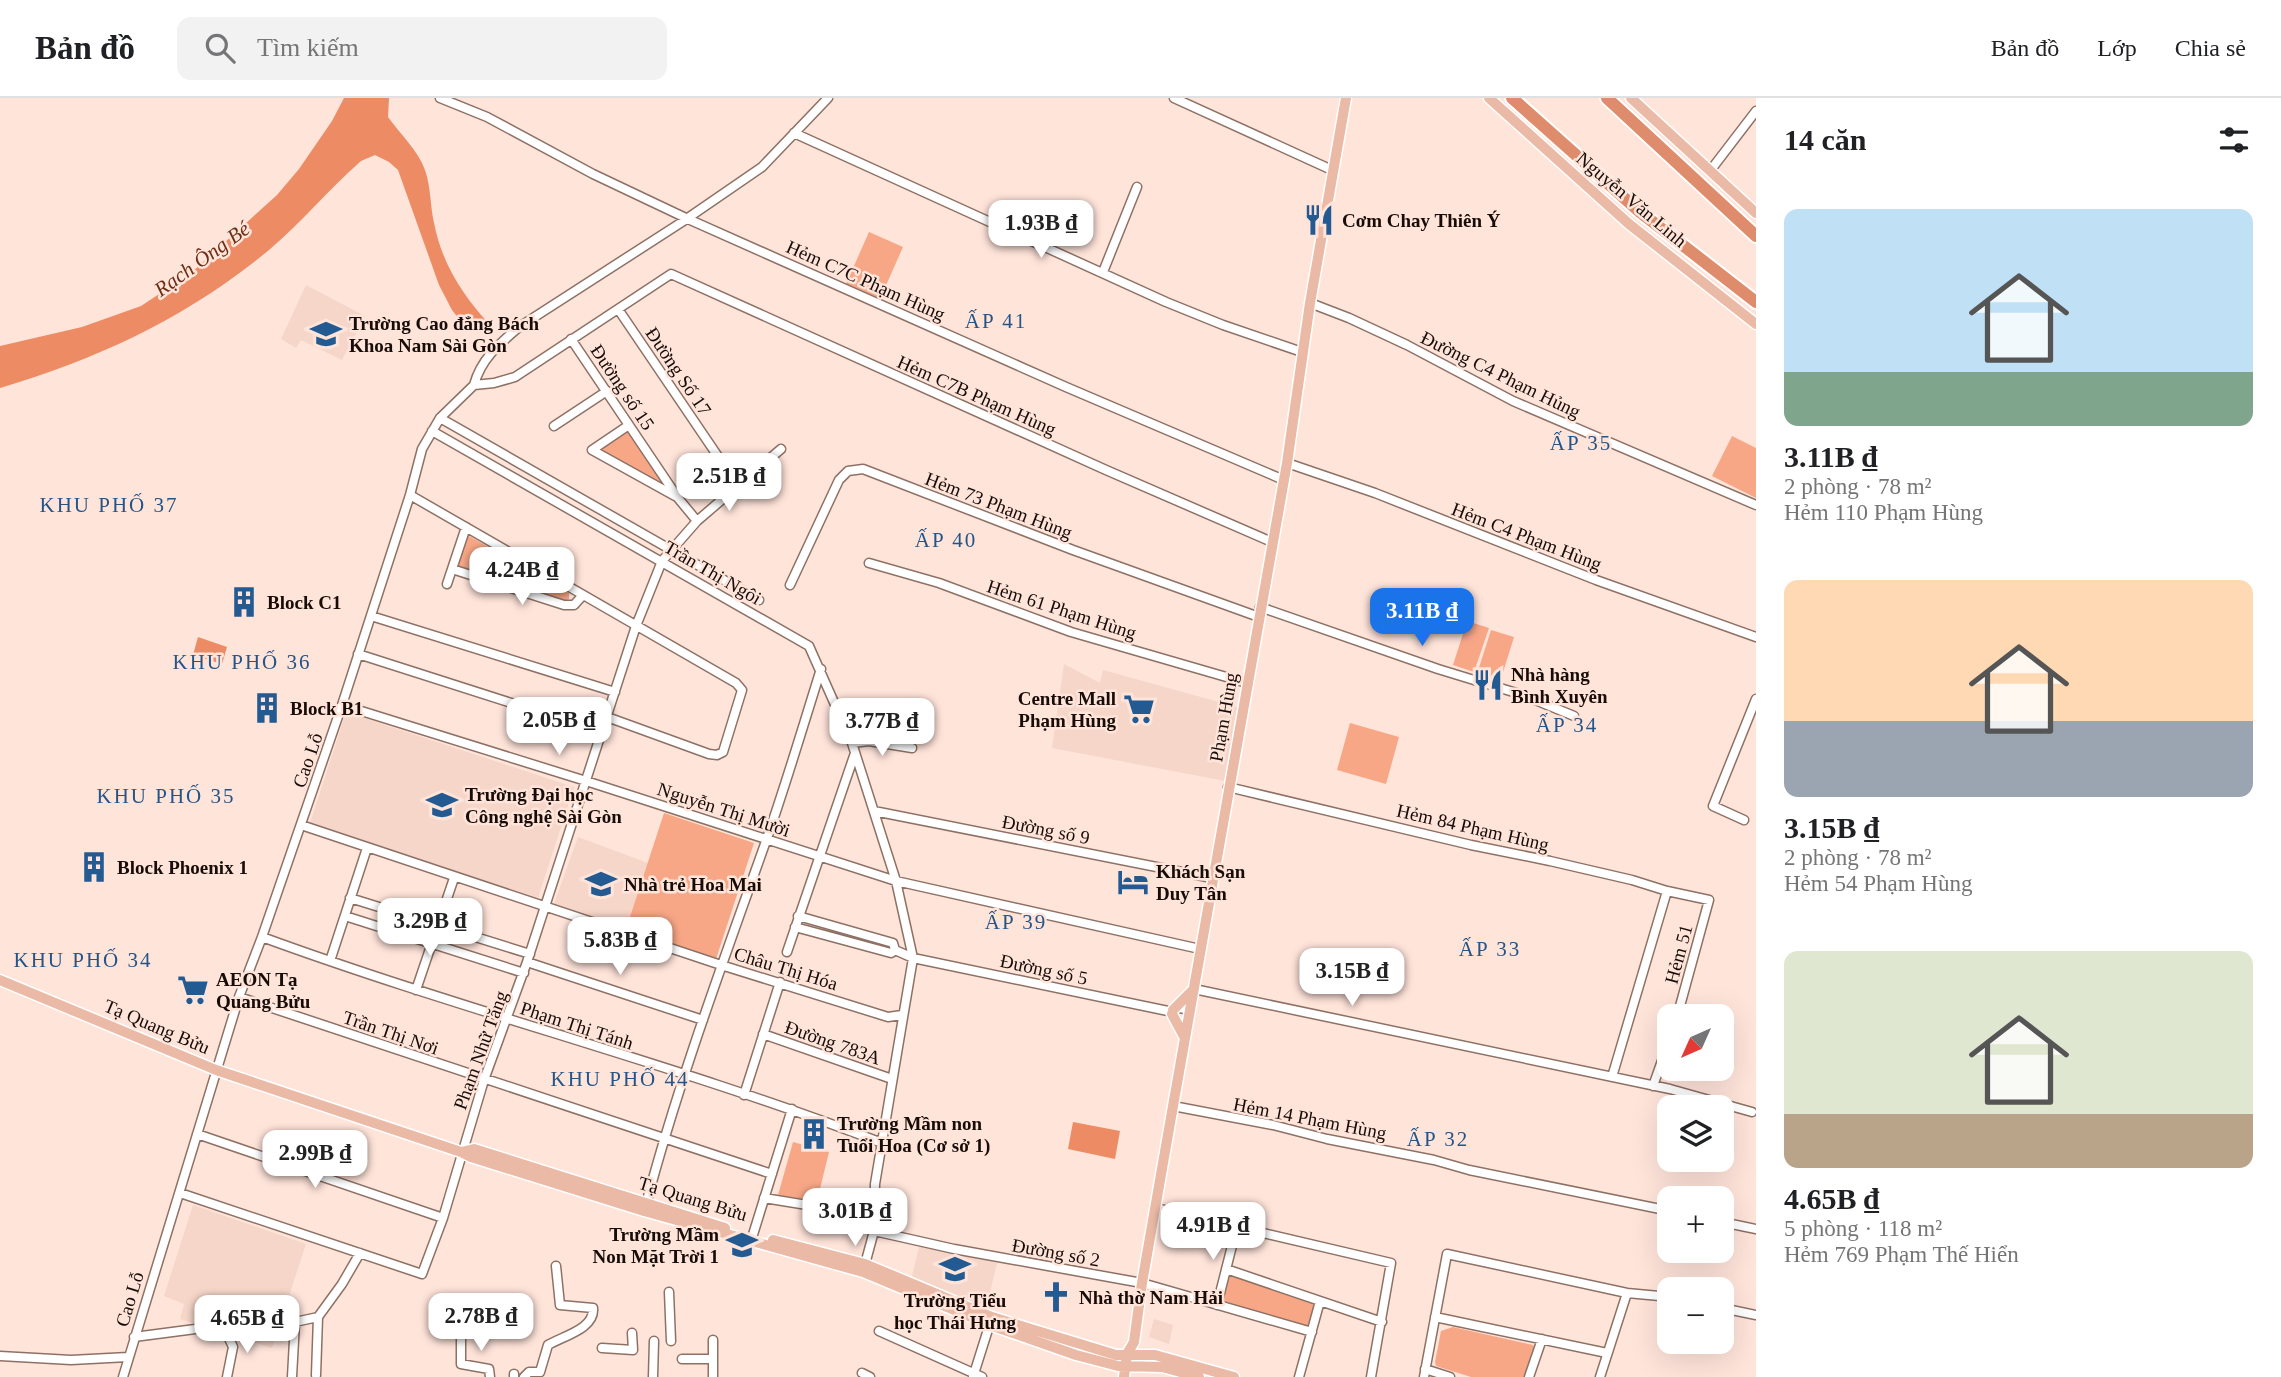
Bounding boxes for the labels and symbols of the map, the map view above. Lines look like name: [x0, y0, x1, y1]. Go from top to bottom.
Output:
street label: Nguyễn Văn Linh: [1573, 147, 1691, 252]
pin: 1.93B ₫: [976, 200, 1106, 260]
restaurant icon: Cơm Chay Thiên Ý: [1302, 203, 1336, 237]
place label: Cơm Chay Thiên Ý: [1342, 210, 1501, 231]
water label: Rạch Ông Bé: [149, 215, 256, 302]
street label: Hẻm C7C Phạm Hùng: [783, 236, 949, 325]
district label: ẤP 41: [965, 309, 1027, 333]
place label: Trường Cao đẳng Bách Khoa Nam Sài Gòn: [349, 313, 539, 356]
school or university icon: Trường Cao đẳng Bách Khoa Nam Sài Gòn: [309, 317, 343, 351]
street label: Đường Số 17: [641, 323, 716, 419]
street label: Đường C4 Phạm Hủng: [1418, 327, 1584, 422]
street label: Đường số 15: [586, 341, 659, 434]
street label: Hẻm C7B Phạm Hùng: [894, 351, 1060, 440]
district label: ẤP 35: [1550, 431, 1612, 455]
pin: 2.51B ₫: [664, 454, 794, 513]
street label: Hẻm 73 Phạm Hùng: [922, 468, 1076, 543]
district label: KHU PHỐ 37: [39, 493, 179, 517]
street label: Hẻm C4 Phạm Hùng: [1449, 498, 1605, 575]
district label: ẤP 40: [915, 528, 977, 552]
street label: Trần Thị Ngôi: [660, 536, 765, 609]
pin: 4.24B ₫: [457, 547, 587, 607]
street label: Hẻm 61 Phạm Hùng: [985, 575, 1140, 644]
building icon: Block C1: [227, 585, 261, 619]
pin: 3.11B ₫: [1357, 588, 1487, 648]
place label: Block C1: [267, 592, 341, 613]
district label: KHU PHỐ 36: [172, 650, 312, 674]
place label: Nhà hàng Bình Xuyên: [1511, 664, 1608, 707]
restaurant icon: Nhà hàng Bình Xuyên: [1471, 668, 1505, 702]
street label: Phạm Hùng: [1205, 670, 1242, 763]
place label: Centre Mall Phạm Hùng: [1018, 688, 1116, 731]
building icon: Block B1: [250, 691, 284, 725]
supermarket icon: Centre Mall Phạm Hùng: [1122, 692, 1156, 726]
place label: Block B1: [290, 698, 363, 719]
pin: 2.05B ₫: [494, 698, 624, 757]
pin: 3.77B ₫: [817, 698, 947, 758]
district label: ẤP 34: [1536, 713, 1598, 737]
street label: Cao Lỗ: [288, 730, 327, 790]
street label: Nguyễn Thị Mười: [655, 778, 793, 841]
district label: KHU PHỐ 35: [96, 784, 236, 808]
place label: Trường Đại học Công nghệ Sài Gòn: [465, 784, 622, 827]
school or university icon: Trường Đại học Công nghệ Sài Gòn: [425, 788, 459, 822]
street label: Hẻm 84 Phạm Hùng: [1395, 800, 1552, 855]
street label: Đường số 9: [1000, 811, 1092, 848]
building icon: Block Phoenix 1: [77, 850, 111, 884]
place label: Block Phoenix 1: [117, 857, 248, 878]
place label: Khách Sạn Duy Tân: [1156, 861, 1246, 904]
hotel icon: Khách Sạn Duy Tân: [1116, 865, 1150, 899]
school or university icon: Nhà trẻ Hoa Mai: [584, 867, 618, 901]
place label: Nhà trẻ Hoa Mai: [624, 874, 762, 895]
pin: 3.29B ₫: [365, 898, 495, 958]
district label: ẤP 39: [985, 910, 1047, 934]
pin: 5.83B ₫: [555, 918, 685, 977]
street label: Hẻm 51: [1660, 922, 1696, 986]
district label: ẤP 33: [1459, 937, 1521, 961]
street label: Châu Thị Hóa: [731, 943, 841, 994]
district label: KHU PHỐ 34: [13, 948, 153, 972]
pin: 3.15B ₫: [1287, 948, 1417, 1008]
street label: Đường số 5: [998, 950, 1090, 989]
place label: AEON Tạ Quang Bửu: [216, 969, 311, 1012]
supermarket icon: AEON Tạ Quang Bửu: [176, 973, 210, 1007]
street label: Phạm Nhữ Tăng: [449, 987, 512, 1112]
street label: Tạ Quang Bửu: [101, 995, 213, 1058]
street label: Phạm Thị Tánh: [518, 997, 636, 1054]
north arrow: [1657, 1004, 1734, 1082]
street label: Trần Thị Nơi: [340, 1006, 441, 1059]
street label: Đường 783A: [782, 1016, 884, 1069]
district label: KHU PHỐ 44: [550, 1067, 690, 1091]
street label: Hẻm 14 Phạm Hùng: [1231, 1093, 1389, 1144]
place label: Trường Mầm non Tuổi Hoa (Cơ sở 1): [837, 1113, 990, 1157]
building icon: Trường Mầm non Tuổi Hoa (Cơ sở 1): [797, 1117, 831, 1151]
district label: ẤP 32: [1407, 1127, 1469, 1151]
pin: 2.99B ₫: [250, 1130, 380, 1190]
street label: Tạ Quang Bửu: [636, 1172, 750, 1225]
pin: 3.01B ₫: [790, 1188, 920, 1248]
pin: 4.91B ₫: [1148, 1202, 1278, 1262]
place label: Trường Mầm Non Mặt Trời 1: [593, 1224, 719, 1267]
school or university icon: Trường Mầm Non Mặt Trời 1: [725, 1228, 759, 1262]
street label: Đường số 2: [1010, 1234, 1102, 1271]
school or university icon: Trường Tiểu học Thái Hưng: [938, 1252, 972, 1286]
street label: Cao Lỗ: [111, 1269, 148, 1329]
church icon: Nhà thờ Nam Hải: [1039, 1280, 1073, 1314]
place label: Nhà thờ Nam Hải: [1079, 1287, 1223, 1308]
place label: Trường Tiểu học Thái Hưng: [894, 1290, 1016, 1333]
pin: 2.78B ₫: [416, 1294, 546, 1353]
pin: 4.65B ₫: [182, 1296, 312, 1355]

